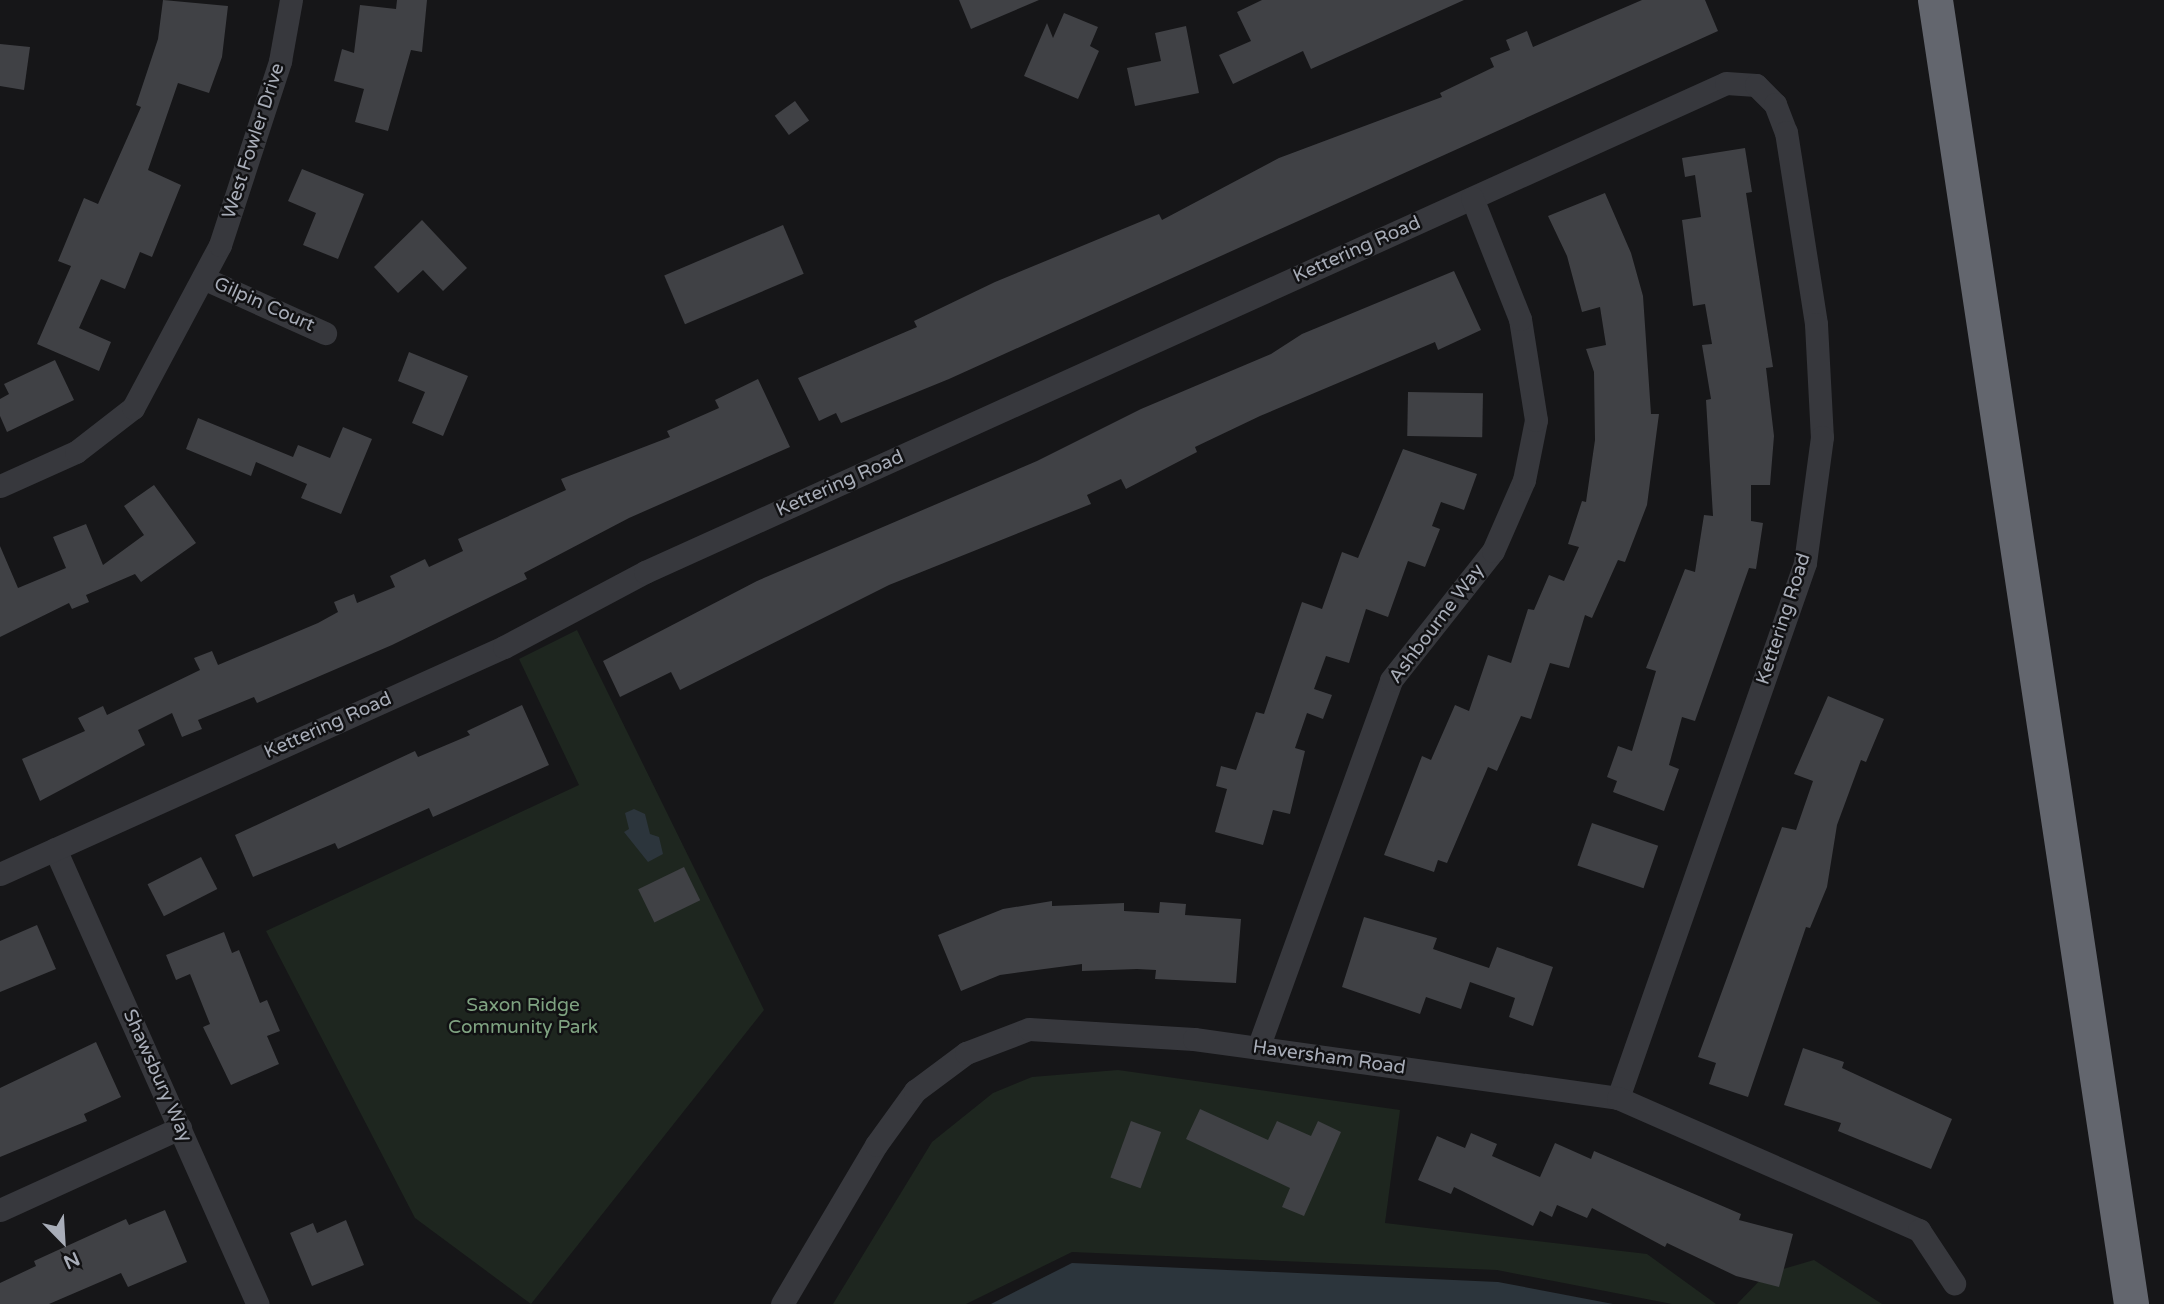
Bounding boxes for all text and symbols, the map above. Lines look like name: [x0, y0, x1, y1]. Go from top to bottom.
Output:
street label: West Fowler Drive: [218, 60, 290, 222]
street label: Kettering Road: [1290, 212, 1424, 288]
street label: Gilpin Court: [210, 273, 318, 337]
street label: Kettering Road: [773, 446, 907, 522]
street label: Kettering Road: [1752, 550, 1816, 688]
street label: Ashbourne Way: [1385, 560, 1489, 688]
street label: Kettering Road: [261, 688, 395, 764]
park label: Saxon Ridge Community Park: [448, 995, 598, 1039]
street label: Shawsbury Way: [118, 1006, 196, 1146]
street label: Haversham Road: [1251, 1036, 1407, 1080]
north arrow: [28, 1206, 98, 1276]
text: N: [60, 1247, 83, 1273]

